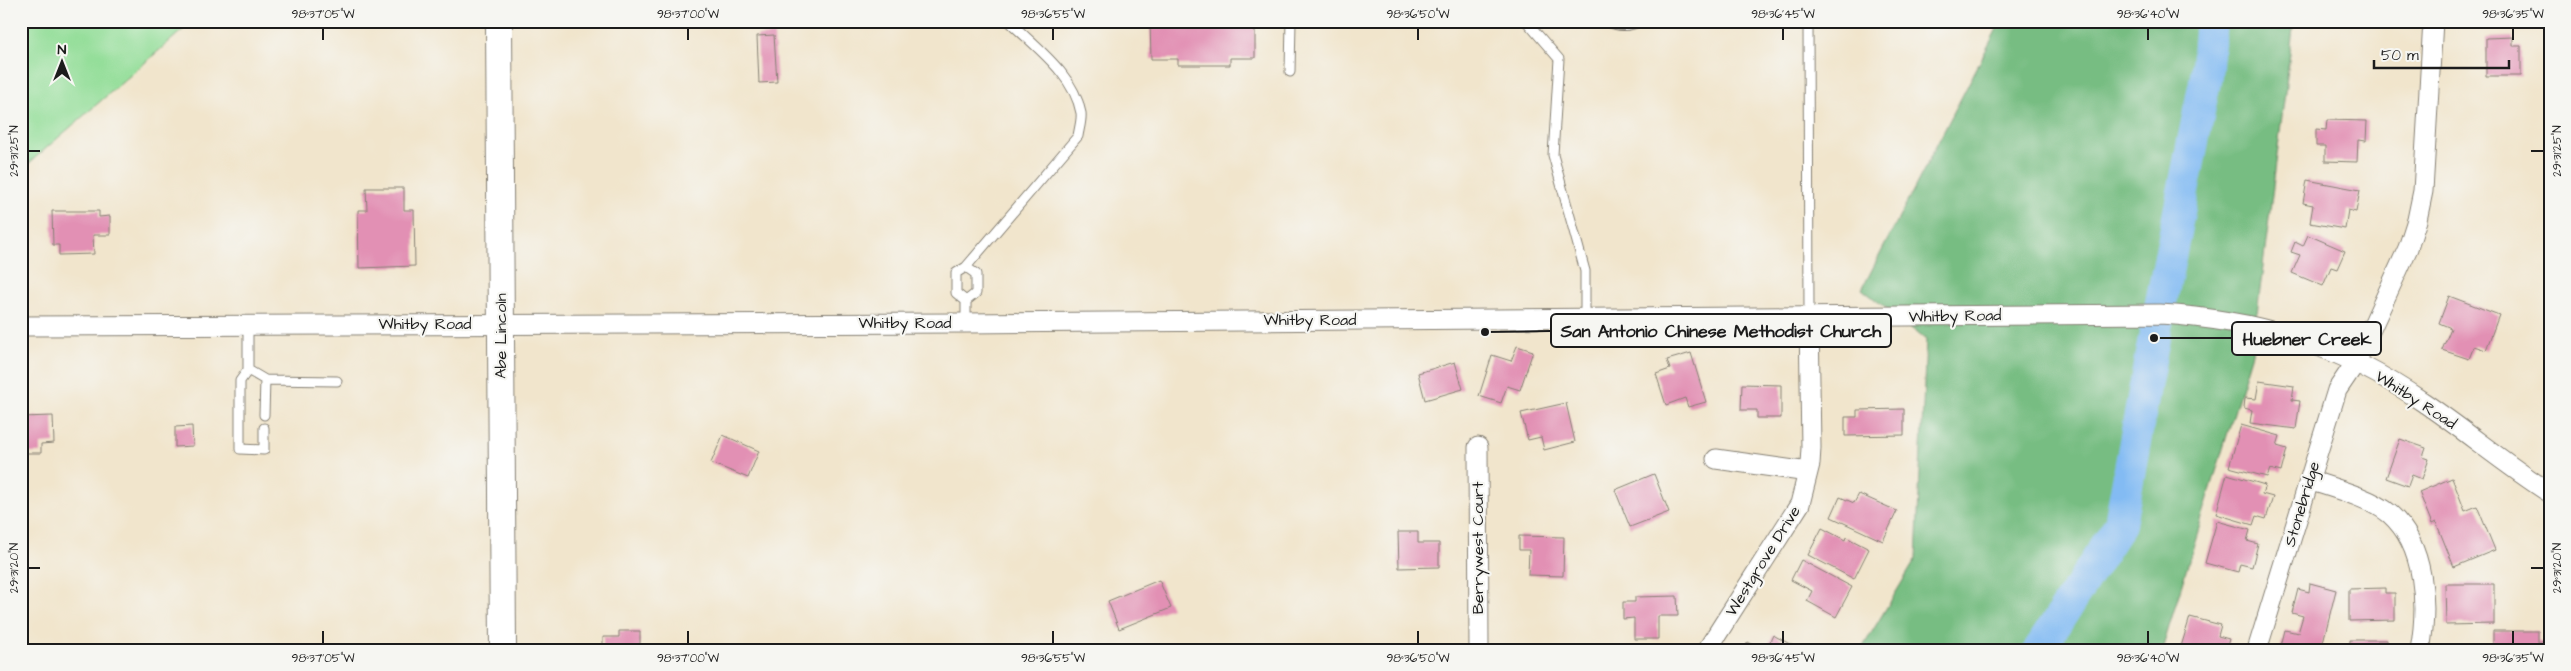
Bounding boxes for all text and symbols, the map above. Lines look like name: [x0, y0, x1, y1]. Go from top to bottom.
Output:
text: 98°37'05"W: [292, 6, 355, 23]
text: 98°37'00"W: [657, 6, 720, 23]
text: 98°36'55"W: [1021, 6, 1086, 23]
text: 98°36'50"W: [1386, 6, 1450, 23]
text: 98°36'45"W: [1751, 6, 1816, 23]
text: 98°36'40"W: [2117, 6, 2180, 23]
text: 98°36'35"W: [2482, 6, 2544, 23]
north arrow: [38, 38, 88, 88]
scale bar: [2374, 38, 2508, 70]
text: N: [58, 40, 67, 60]
text: 50 m: [2381, 45, 2419, 66]
text: 29°31'25"N: [6, 125, 23, 177]
text: 29°31'25"N: [2549, 125, 2566, 177]
street label: Abe Lincoln: [490, 293, 512, 379]
street label: Whitby Road: [1908, 304, 2002, 329]
street label: Whitby Road: [1264, 309, 1356, 332]
street label: Whitby Road: [859, 312, 951, 335]
street label: Whitby Road: [379, 313, 471, 336]
callout: San Antonio Chinese Methodist Church: [1551, 314, 1891, 347]
text: San Antonio Chinese Methodist Church: [1560, 319, 1882, 344]
callout: Huebner Creek: [2232, 322, 2381, 355]
text: Huebner Creek: [2243, 327, 2372, 352]
street label: Whitby Road: [2371, 366, 2461, 435]
street label: Stonebridge: [2279, 458, 2326, 549]
street label: Berrywest Court: [1467, 481, 1490, 614]
street label: Westgrove Drive: [1720, 501, 1807, 621]
text: 29°31'20"N: [6, 542, 23, 593]
text: 29°31'20"N: [2549, 542, 2566, 593]
text: 98°37'05"W: [292, 650, 355, 667]
text: 98°37'00"W: [657, 650, 720, 667]
text: 98°36'55"W: [1021, 650, 1086, 667]
text: 98°36'50"W: [1386, 650, 1450, 667]
text: 98°36'45"W: [1751, 650, 1816, 667]
text: 98°36'40"W: [2117, 650, 2180, 667]
text: 98°36'35"W: [2482, 650, 2544, 667]

